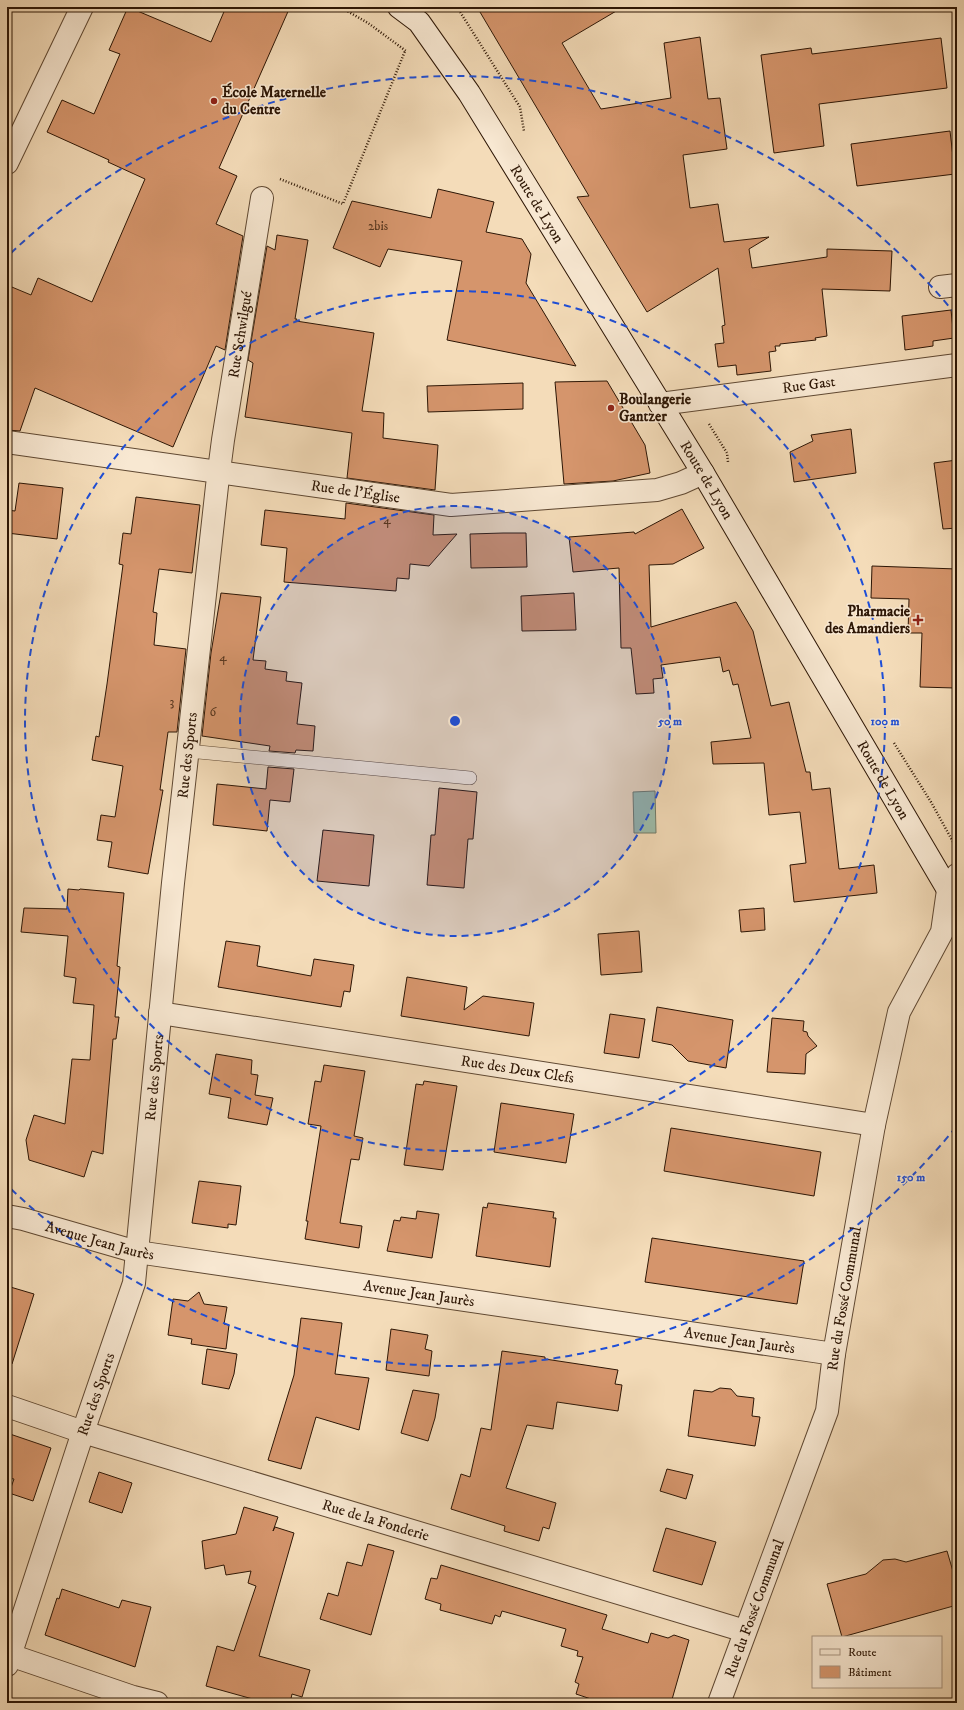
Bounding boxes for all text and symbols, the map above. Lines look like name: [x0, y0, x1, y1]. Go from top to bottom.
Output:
place label: École Maternelle du Centre: [222, 82, 327, 119]
marker: École Maternelle du Centre: [209, 96, 219, 106]
street label: Route de Lyon: [506, 161, 568, 247]
house number: 2bis: [368, 218, 388, 234]
street label: Rue Schwilgué: [224, 289, 257, 379]
street label: Rue Gast: [781, 372, 837, 398]
place label: Boulangerie Gantzer: [619, 390, 692, 426]
marker: Boulangerie Gantzer: [606, 403, 616, 413]
street label: Route de Lyon: [675, 437, 737, 523]
street label: Rue de l'Église: [310, 476, 401, 508]
house number: 4: [383, 512, 391, 528]
place label: Pharmacie des Amandiers: [825, 602, 911, 638]
marker: Pharmacie des Amandiers: [913, 615, 923, 625]
house number: 4: [219, 649, 227, 665]
house number: 3: [170, 694, 175, 710]
house number: 6: [210, 704, 218, 720]
street label: Rue des Sports: [173, 711, 202, 799]
centre of rings: [448, 714, 462, 728]
text: 50 m: [657, 714, 682, 729]
text: 100 m: [871, 714, 899, 729]
street label: Route de Lyon: [852, 737, 914, 823]
street label: Rue des Sports: [141, 1034, 168, 1122]
street label: Rue des Deux Clefs: [460, 1051, 575, 1088]
text: 150 m: [897, 1170, 925, 1185]
street label: Avenue Jean Jaurès: [43, 1217, 155, 1264]
street label: Rue du Fossé Communal: [823, 1225, 866, 1372]
street label: Avenue Jean Jaurès: [362, 1276, 476, 1311]
street label: Avenue Jean Jaurès: [683, 1323, 796, 1358]
street label: Rue des Sports: [73, 1350, 119, 1438]
street label: Rue de la Fonderie: [320, 1495, 431, 1546]
street label: Rue du Fossé Communal: [720, 1536, 789, 1680]
legend: [812, 1636, 942, 1688]
text: Route: [848, 1645, 876, 1660]
text: Bâtiment: [848, 1665, 892, 1680]

